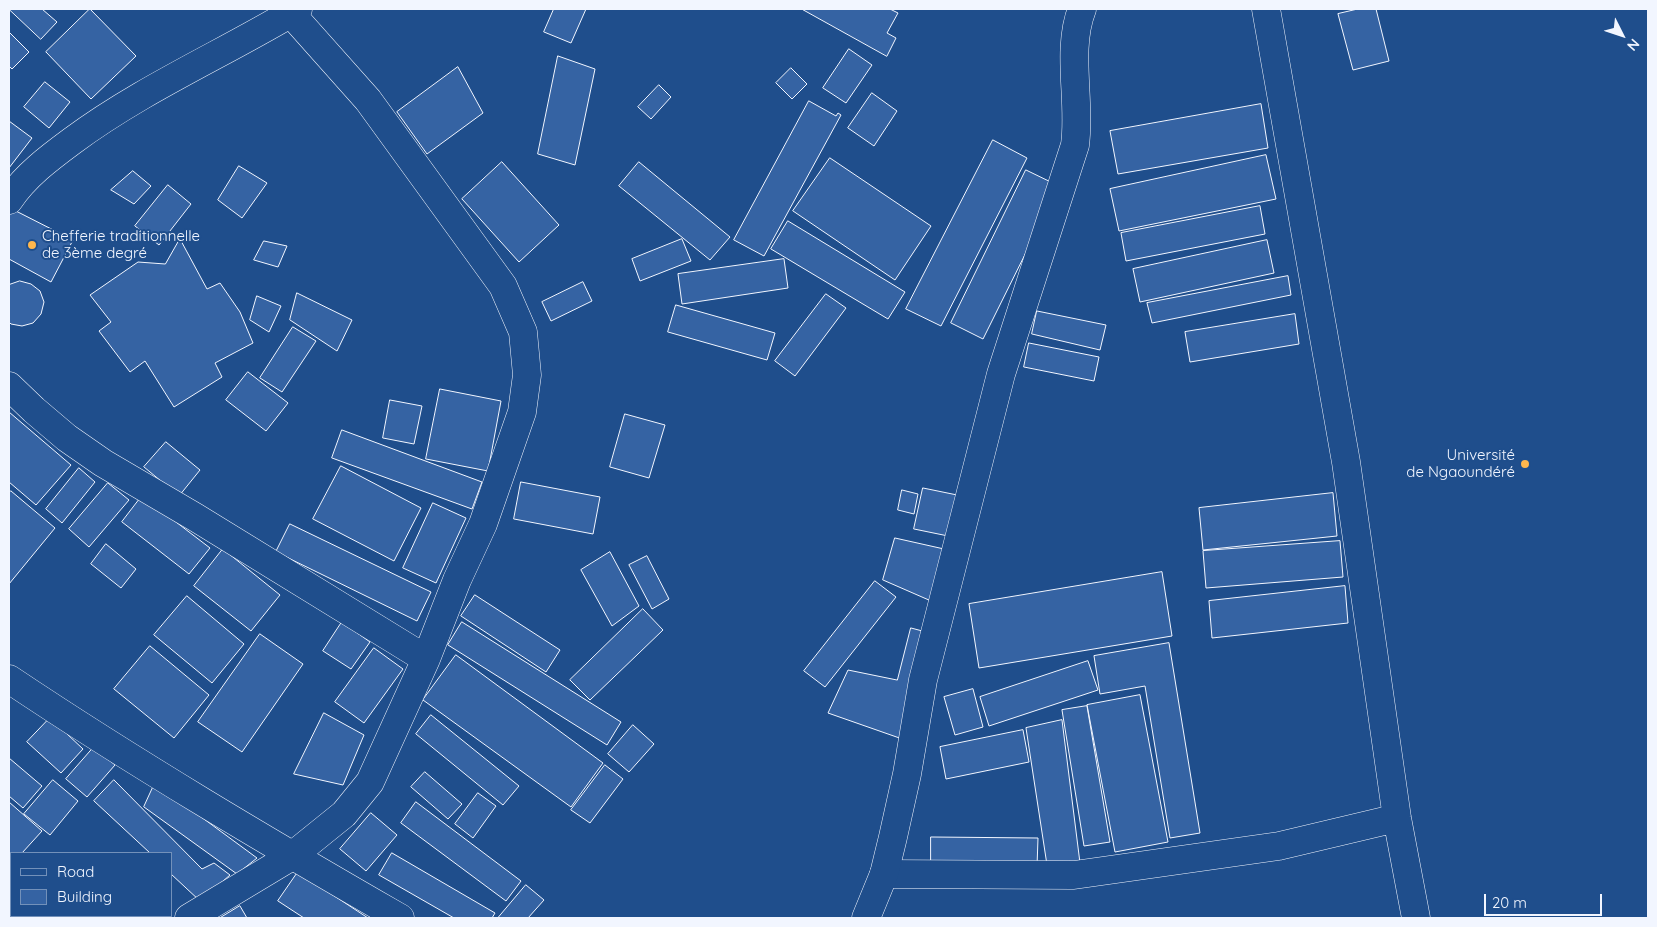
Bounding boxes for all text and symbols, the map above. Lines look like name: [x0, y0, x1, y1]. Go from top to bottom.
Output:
north arrow: [1597, 10, 1647, 60]
text: N: [1623, 35, 1643, 55]
place label: Chefferie traditionnelle de 3ème degré: [42, 227, 200, 262]
marker: Chefferie traditionnelle de 3ème degré: [26, 239, 38, 251]
place label: Université de Ngaoundéré: [1406, 446, 1515, 481]
marker: Université de Ngaoundéré: [1519, 458, 1531, 470]
legend: [10, 852, 172, 917]
text: Road: [57, 862, 94, 881]
scale bar: [1487, 884, 1604, 916]
text: Building: [57, 887, 112, 906]
text: 20 m: [1492, 893, 1527, 912]

